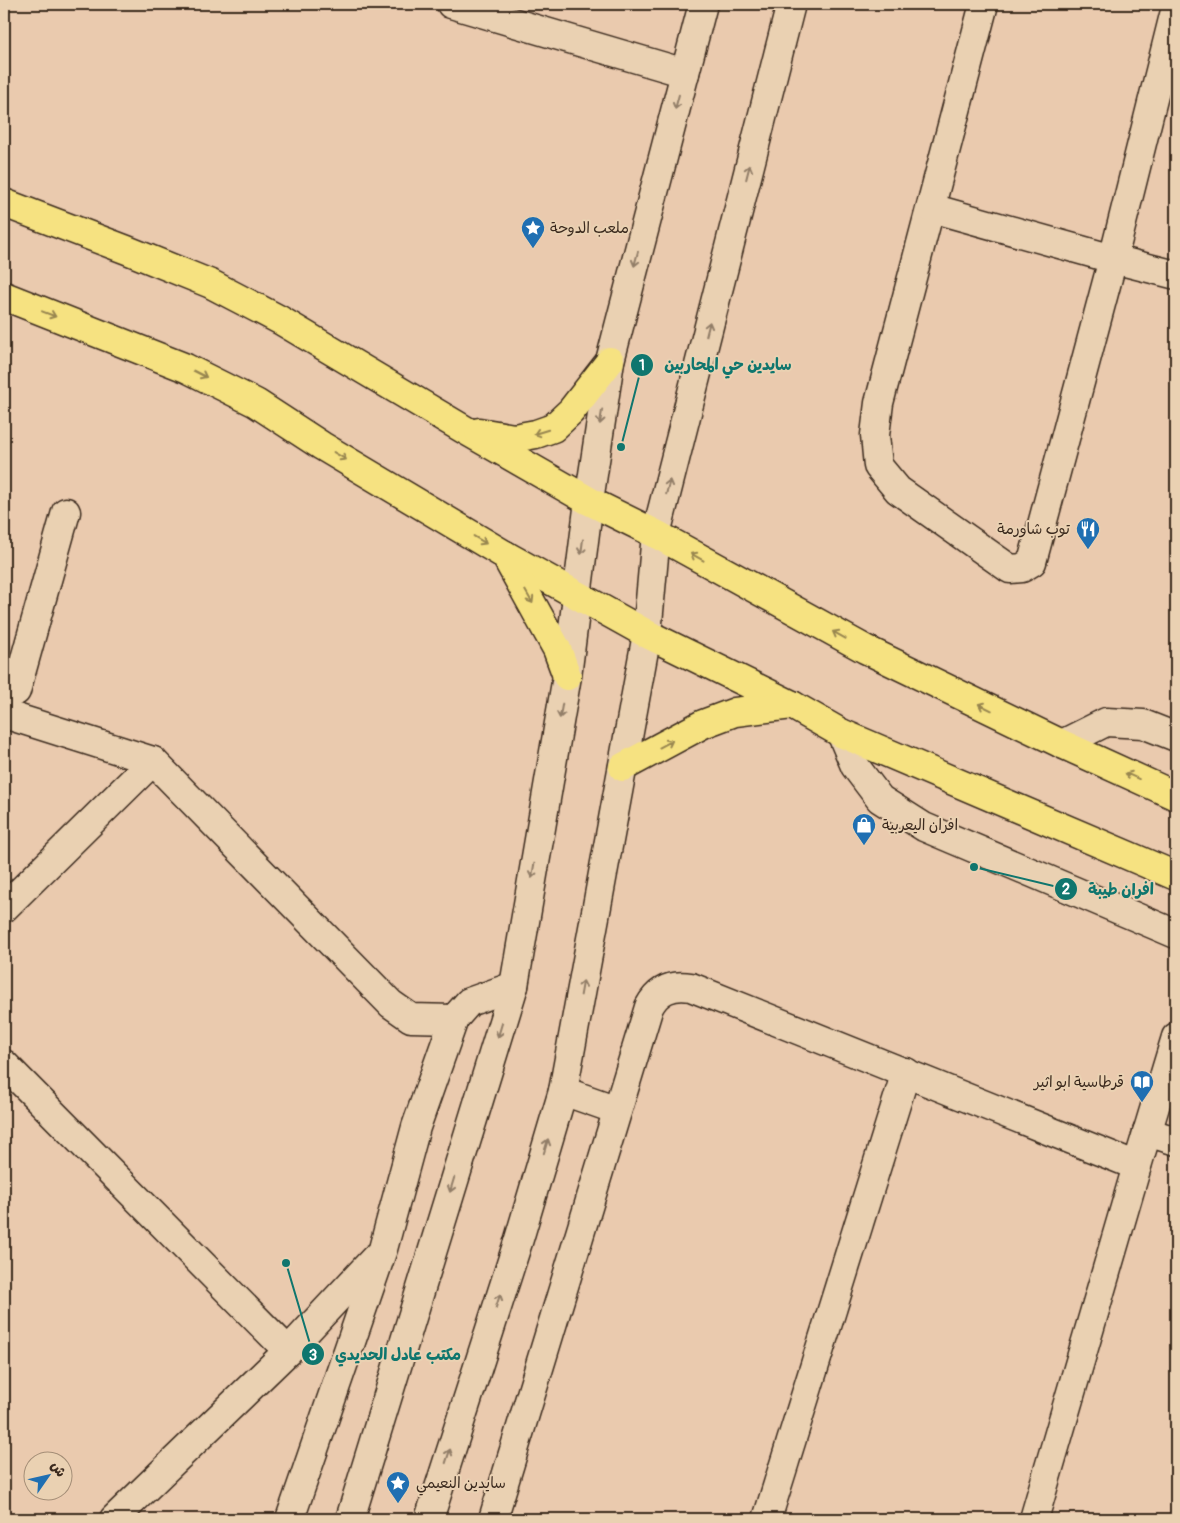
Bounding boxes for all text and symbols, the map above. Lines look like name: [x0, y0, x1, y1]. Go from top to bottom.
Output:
one-way arrow: [672, 93, 681, 109]
one-way arrow: [744, 164, 753, 180]
place icon: ملعب الدوحة: [520, 215, 546, 249]
place label: ملعب الدوحة: [550, 219, 629, 238]
one-way arrow: [631, 250, 640, 266]
one-way arrow: [41, 310, 56, 319]
one-way arrow: [704, 322, 713, 338]
callout: سايدين حي المحاربين: [629, 349, 801, 380]
text: سايدين حي المحاربين: [664, 355, 792, 379]
text: 1: [639, 356, 645, 375]
one-way arrow: [192, 370, 207, 379]
one-way arrow: [596, 409, 606, 425]
one-way arrow: [533, 428, 549, 438]
one-way arrow: [333, 452, 347, 462]
one-way arrow: [664, 479, 673, 495]
restaurant icon: توب شاورمة: [1075, 516, 1101, 550]
place label: توب شاورمة: [997, 520, 1071, 539]
one-way arrow: [472, 535, 486, 545]
one-way arrow: [577, 539, 587, 555]
one-way arrow: [690, 551, 705, 561]
one-way arrow: [525, 589, 534, 604]
one-way arrow: [832, 630, 847, 639]
one-way arrow: [978, 702, 993, 711]
one-way arrow: [555, 703, 565, 719]
one-way arrow: [659, 739, 674, 749]
one-way arrow: [1125, 771, 1140, 781]
shop icon: افران اليعربية: [851, 812, 877, 846]
place label: افران اليعربية: [882, 816, 958, 835]
one-way arrow: [528, 863, 538, 879]
callout: افران طيبة: [1054, 873, 1164, 904]
text: 2: [1062, 880, 1070, 899]
text: افران طيبة: [1088, 880, 1154, 900]
one-way arrow: [577, 980, 587, 996]
one-way arrow: [495, 1022, 504, 1038]
library icon: قرطاسية ابو اثير: [1129, 1069, 1155, 1103]
place label: قرطاسية ابو اثير: [1032, 1073, 1124, 1092]
one-way arrow: [542, 1138, 552, 1154]
one-way arrow: [447, 1177, 456, 1193]
one-way arrow: [494, 1294, 504, 1310]
callout: مكتب عادل الحديدي: [300, 1339, 471, 1370]
text: مكتب عادل الحديدي: [335, 1345, 461, 1367]
text: 3: [309, 1346, 317, 1365]
one-way arrow: [444, 1448, 454, 1464]
north arrow: [22, 1450, 72, 1500]
text: ش: [47, 1458, 70, 1480]
place icon: سايدين النعيمي: [385, 1470, 411, 1504]
place label: سايدين النعيمي: [416, 1474, 506, 1496]

